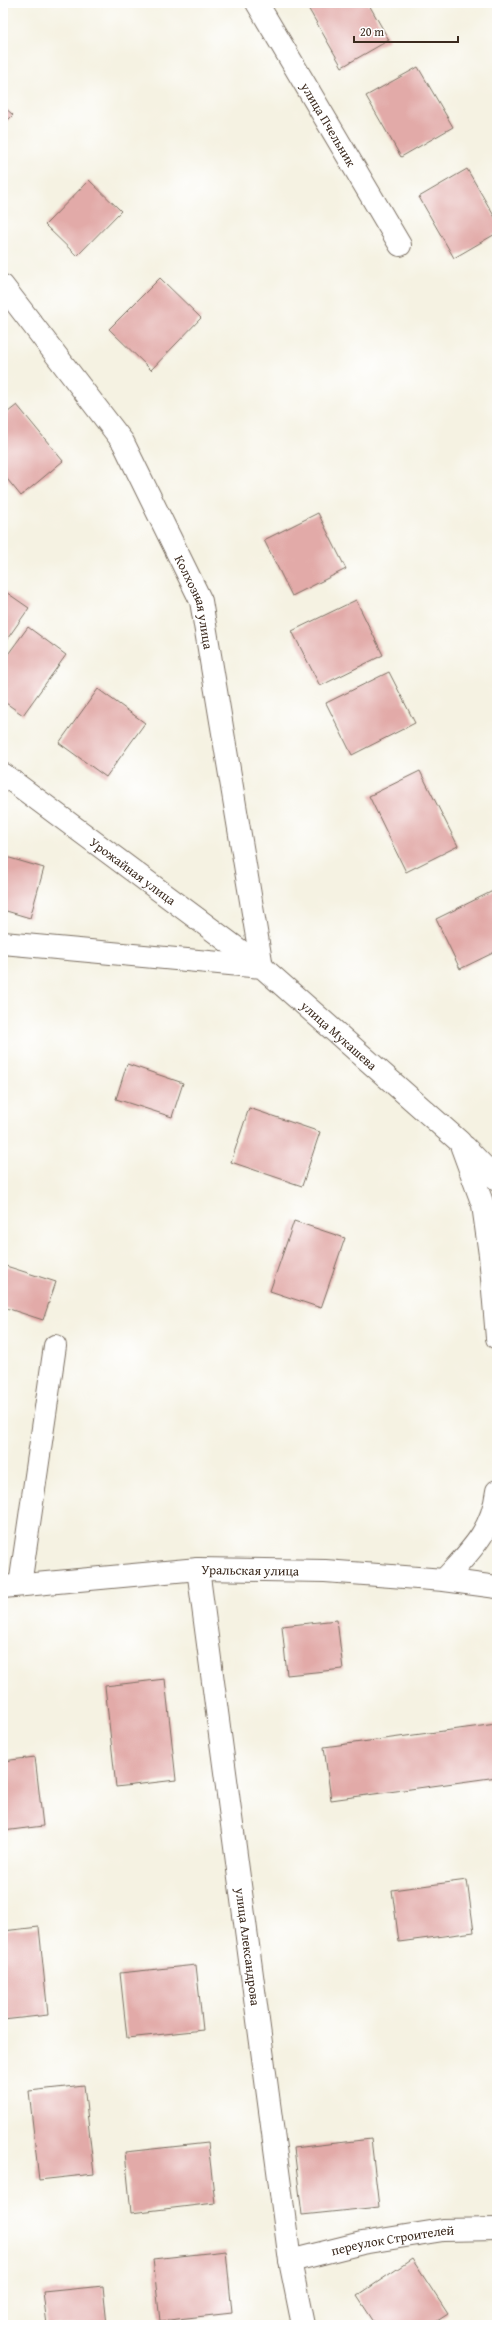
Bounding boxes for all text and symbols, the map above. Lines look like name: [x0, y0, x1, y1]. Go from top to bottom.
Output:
scale bar: [354, 18, 458, 44]
text: 20 m: [360, 23, 384, 40]
street label: улица Пчельник: [296, 78, 361, 170]
street label: Колхозная улица: [170, 552, 218, 651]
street label: Урожайная улица: [86, 832, 181, 910]
street label: улица Мукашева: [296, 995, 382, 1075]
street label: Уральская улица: [201, 1560, 300, 1580]
street label: улица Александрова: [231, 1886, 266, 2008]
street label: переулок Строителей: [329, 2220, 455, 2260]

